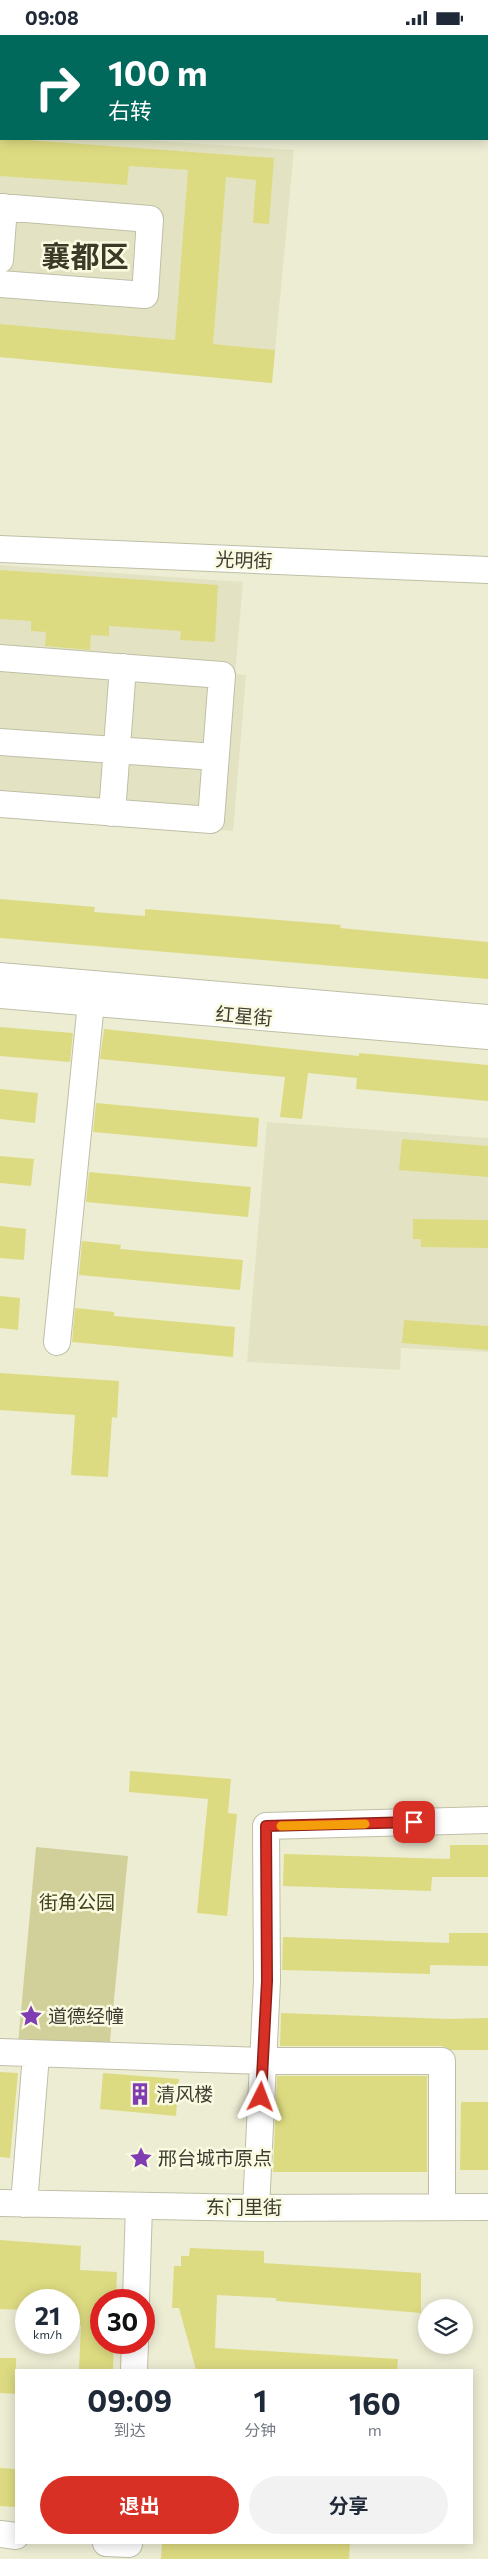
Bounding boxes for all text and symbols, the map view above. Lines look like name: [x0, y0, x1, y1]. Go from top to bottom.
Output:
text: 09:08: [25, 6, 79, 29]
text: 100 m: [108, 50, 208, 93]
icon: right: [25, 55, 90, 120]
text: 右转: [108, 97, 152, 124]
district label: 襄都区: [41, 238, 129, 273]
street label: 光明街: [215, 547, 273, 572]
street label: 红星街: [215, 1002, 273, 1029]
pin: [393, 1801, 435, 1843]
icon: arrive: [400, 1808, 428, 1836]
park label: 街角公园: [39, 1890, 115, 1913]
place icon: 道德经幢: [18, 2003, 44, 2029]
place label: 道德经幢: [48, 2004, 124, 2027]
position arrow: [234, 2070, 286, 2122]
building icon: 清风楼: [127, 2081, 153, 2107]
place label: 清风楼: [156, 2082, 213, 2105]
place icon: 邢台城市原点: [128, 2145, 154, 2171]
place label: 邢台城市原点: [158, 2146, 272, 2169]
street label: 东门里街: [206, 2195, 282, 2218]
speed limit sign: 30: [90, 2289, 155, 2354]
map controls: [418, 2299, 473, 2354]
button: layers: [418, 2299, 473, 2354]
text: 21: [35, 2300, 60, 2330]
text: km/h: [33, 2327, 62, 2341]
text: 09:09: [87, 2381, 172, 2418]
text: 1: [254, 2381, 267, 2418]
text: 160: [349, 2384, 401, 2421]
text: 到达: [114, 2420, 146, 2439]
text: 分钟: [244, 2420, 276, 2439]
text: m: [368, 2420, 382, 2439]
button: 退出: [40, 2476, 239, 2534]
button: 分享: [249, 2476, 448, 2534]

